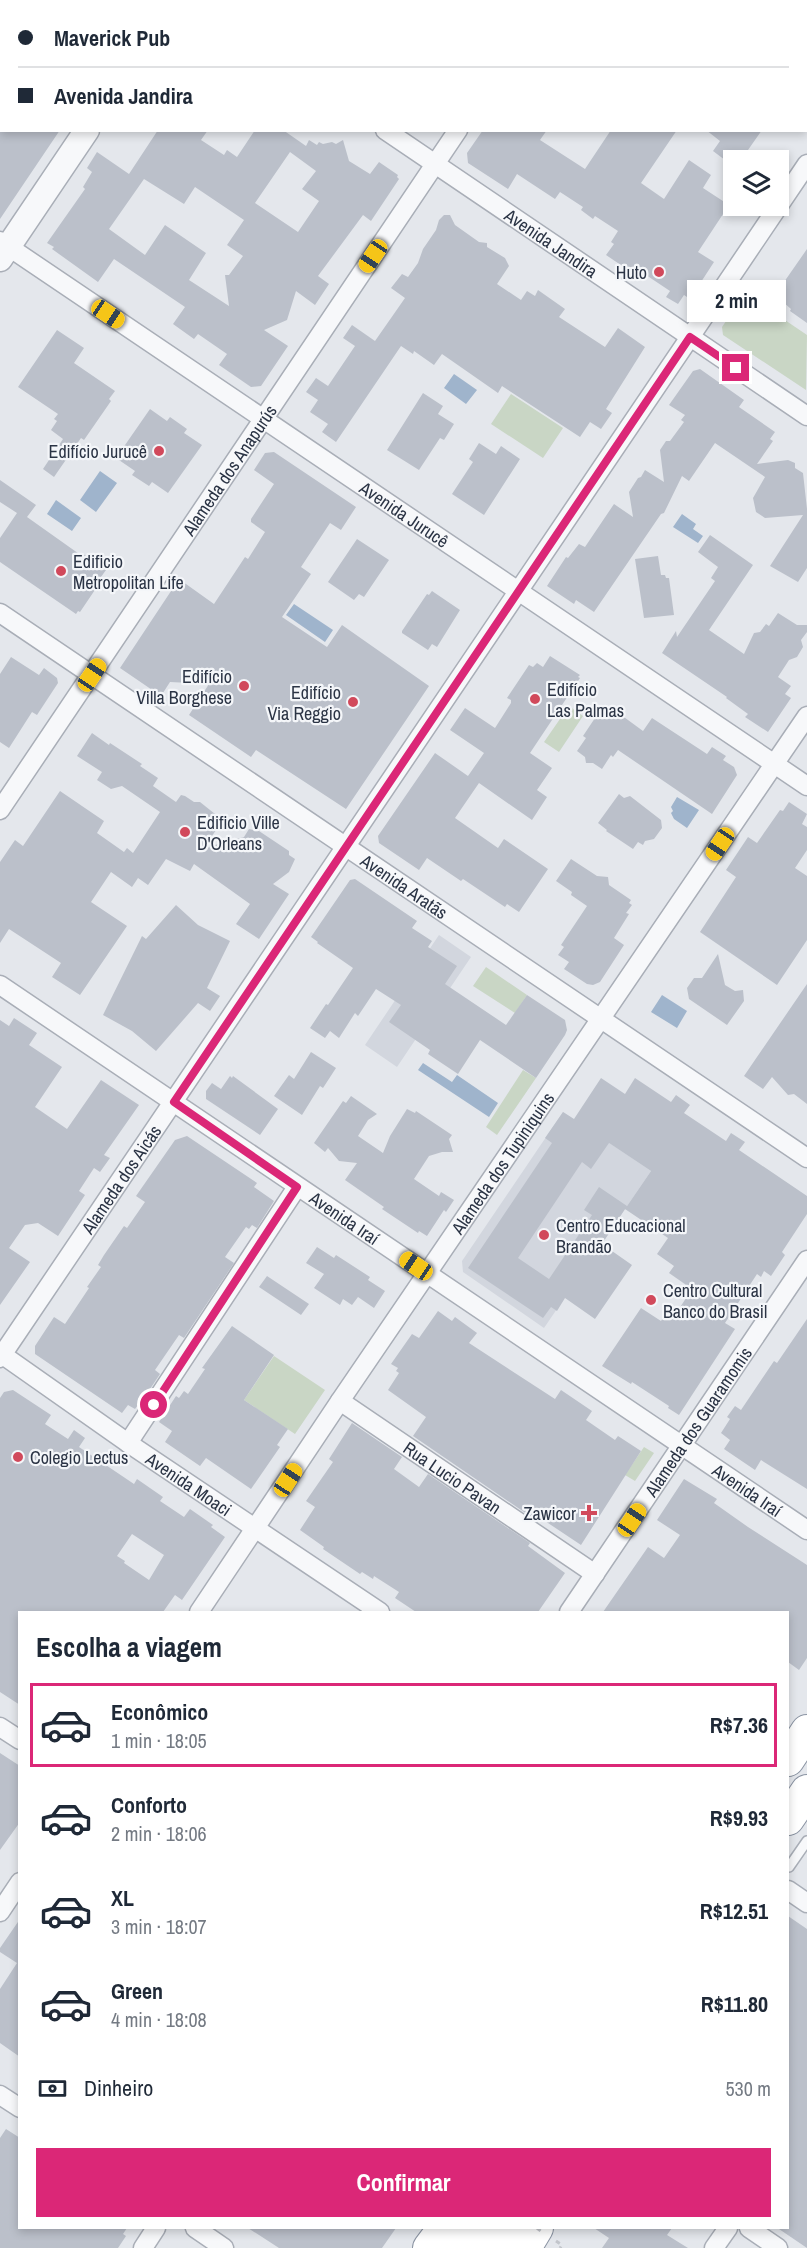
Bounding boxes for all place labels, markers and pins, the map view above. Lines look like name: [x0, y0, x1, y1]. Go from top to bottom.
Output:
place label: Huto: [616, 260, 647, 285]
marker: Huto: [652, 265, 666, 279]
place label: Edifício Jurucê: [49, 439, 147, 464]
marker: Edifício Jurucê: [152, 444, 166, 458]
place label: Edificio Metropolitan Life: [73, 549, 184, 595]
marker: Edificio Metropolitan Life: [54, 564, 68, 578]
place label: Edifício Villa Borghese: [136, 664, 232, 710]
place label: Edifício Las Palmas: [547, 677, 624, 723]
marker: Edifício Villa Borghese: [237, 679, 251, 693]
place label: Edifício Via Reggio: [267, 680, 341, 726]
marker: Edifício Las Palmas: [528, 692, 542, 706]
marker: Edifício Via Reggio: [346, 695, 360, 709]
place label: Edificio Ville D'Orleans: [197, 810, 280, 856]
marker: Edificio Ville D'Orleans: [178, 825, 192, 839]
place label: Centro Educacional Brandão: [556, 1213, 686, 1259]
marker: Centro Educacional Brandão: [537, 1228, 551, 1242]
place label: Centro Cultural Banco do Brasil: [663, 1278, 767, 1324]
marker: Centro Cultural Banco do Brasil: [644, 1293, 658, 1307]
place label: Colegio Lectus: [30, 1445, 128, 1470]
marker: Colegio Lectus: [11, 1450, 25, 1464]
place label: Zawicor: [524, 1501, 576, 1526]
marker: Zawicor: [580, 1504, 598, 1522]

